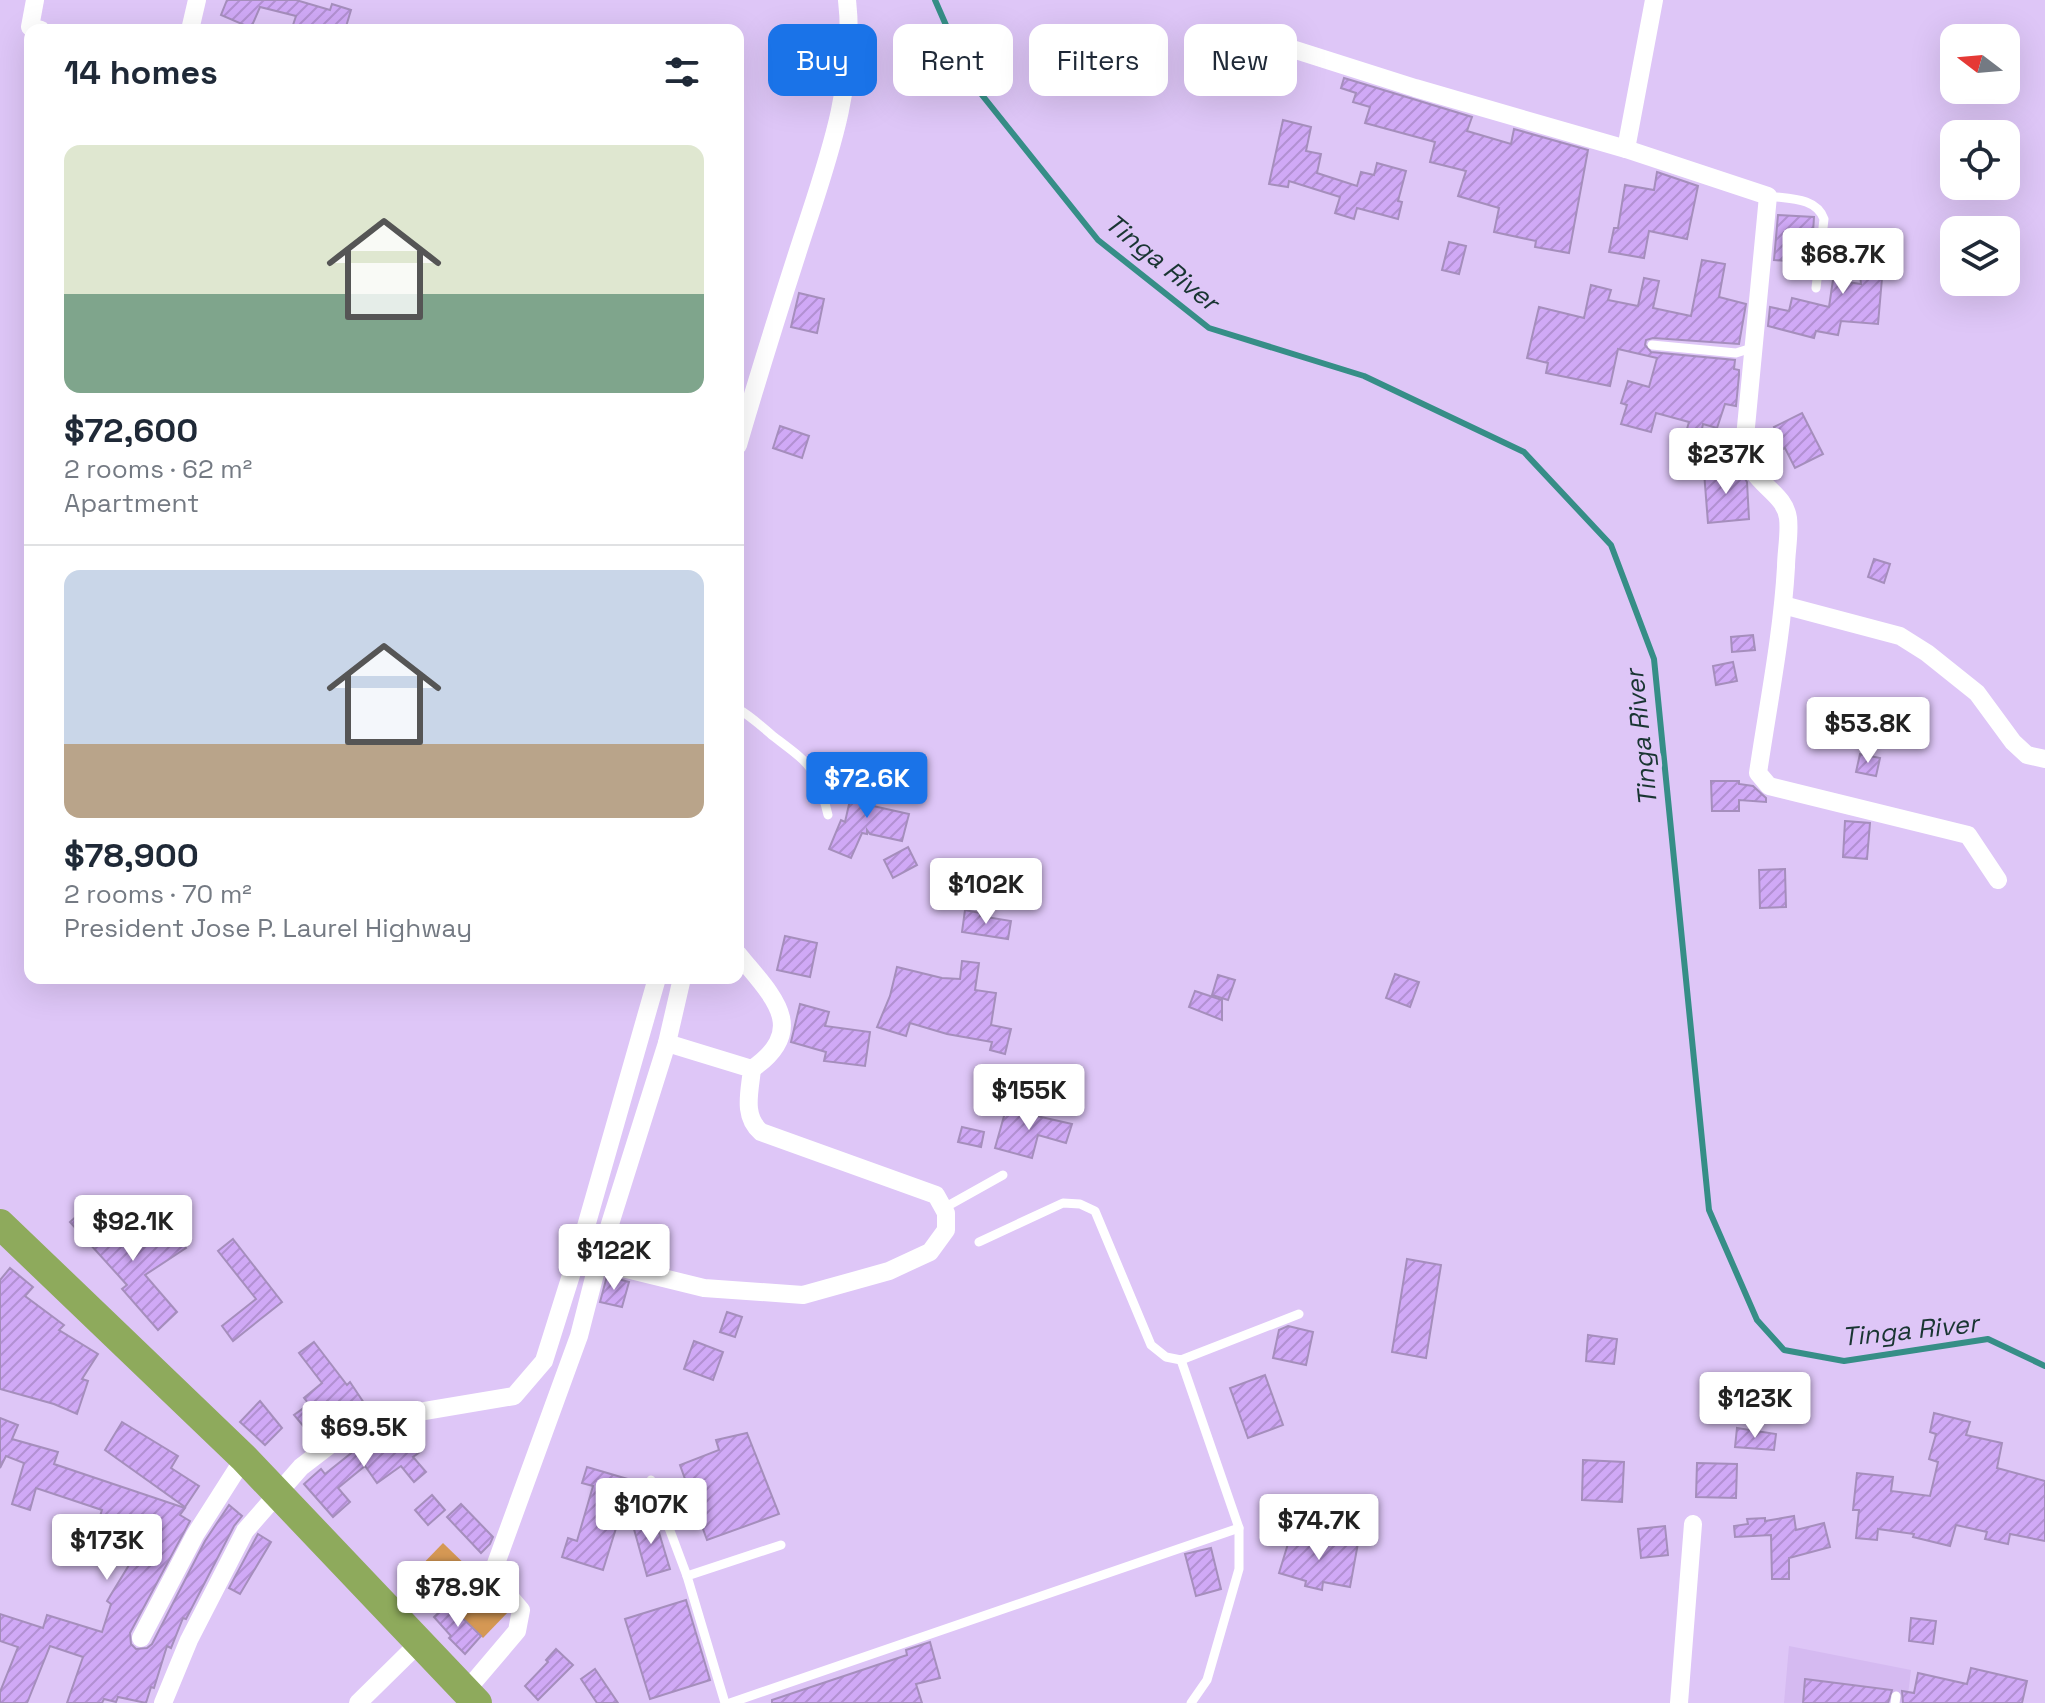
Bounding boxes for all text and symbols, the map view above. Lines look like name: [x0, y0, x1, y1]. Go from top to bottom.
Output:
chip: Buy: [768, 24, 877, 96]
chip: Rent: [893, 24, 1013, 96]
chip: Filters: [1029, 24, 1168, 96]
chip: New: [1184, 24, 1297, 96]
north arrow: [1940, 24, 2020, 104]
map controls: [1940, 24, 2020, 296]
icon: filters: [660, 50, 704, 94]
text: 14 homes: [64, 51, 218, 94]
button: locate: [1940, 120, 2020, 200]
icon: home: [312, 197, 456, 341]
water label: Tinga River: [1098, 206, 1228, 320]
button: layers: [1940, 216, 2020, 296]
pin: $68.7K: [1778, 228, 1908, 296]
text: $68.7K: [1801, 237, 1885, 271]
text: $72,600: [64, 409, 198, 452]
pin: $237K: [1670, 428, 1782, 496]
text: $237K: [1687, 437, 1765, 471]
text: 2 rooms · 62 m²: [64, 452, 252, 486]
text: Apartment: [64, 486, 199, 520]
icon: home: [312, 622, 456, 766]
water label: Tinga River: [1617, 665, 1665, 808]
pin: $53.8K: [1803, 697, 1933, 765]
text: $53.8K: [1825, 706, 1911, 740]
pin: $72.6K: [802, 752, 932, 820]
text: $72.6K: [824, 761, 910, 795]
text: $78,900: [64, 834, 199, 877]
pin: $102K: [930, 858, 1042, 926]
text: $102K: [948, 867, 1024, 901]
text: 2 rooms · 70 m²: [64, 877, 252, 911]
text: President Jose P. Laurel Highway: [64, 911, 472, 945]
pin: $155K: [973, 1064, 1085, 1132]
text: $155K: [992, 1073, 1066, 1107]
pin: $92.1K: [68, 1195, 198, 1263]
text: $92.1K: [92, 1204, 174, 1238]
pin: $122K: [558, 1224, 670, 1292]
text: $122K: [577, 1233, 651, 1267]
water label: Tinga River: [1840, 1306, 1983, 1354]
pin: $123K: [1699, 1372, 1811, 1440]
text: $123K: [1717, 1381, 1793, 1415]
pin: $69.5K: [299, 1401, 429, 1469]
text: $69.5K: [320, 1410, 408, 1444]
pin: $107K: [595, 1478, 707, 1546]
text: $107K: [614, 1487, 688, 1521]
pin: $74.7K: [1254, 1494, 1384, 1562]
text: $74.7K: [1277, 1503, 1361, 1537]
pin: $173K: [51, 1514, 163, 1582]
text: $173K: [70, 1523, 144, 1557]
pin: $78.9K: [393, 1561, 523, 1629]
text: $78.9K: [415, 1570, 501, 1604]

